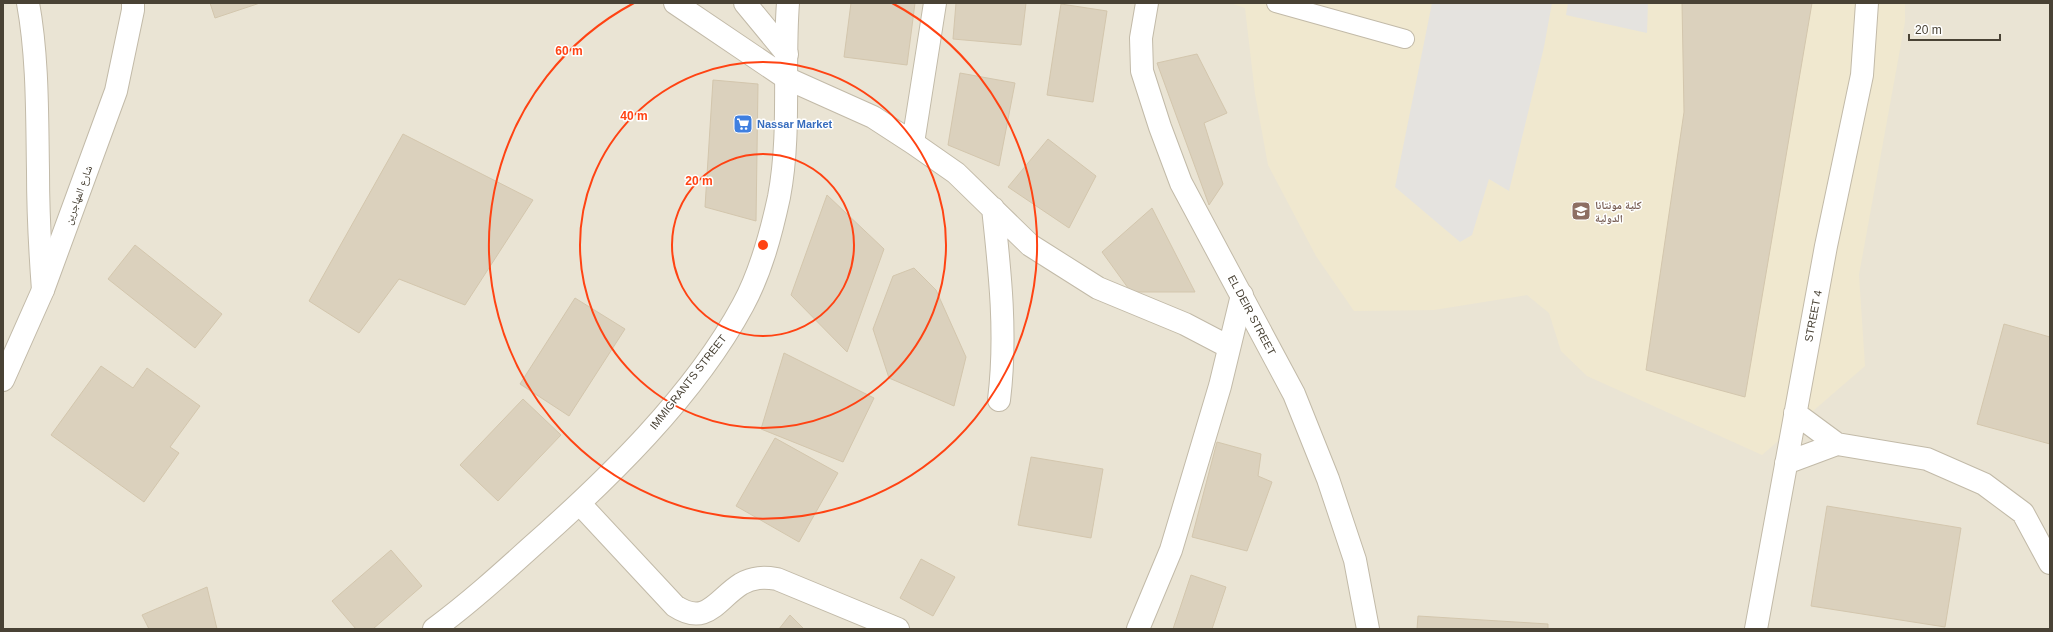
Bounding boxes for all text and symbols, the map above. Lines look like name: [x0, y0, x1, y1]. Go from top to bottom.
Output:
scale bar: [1909, 16, 2000, 42]
text: 20 m: [1915, 23, 1942, 37]
text: 60 m: [555, 44, 583, 58]
text: 40 m: [620, 109, 648, 123]
supermarket icon: Nassar Market: [732, 113, 754, 135]
place label: Nassar Market: [757, 118, 833, 130]
street label: شارع المهاجرين: [62, 164, 95, 227]
text: 20 m: [685, 174, 713, 188]
place label: كلية مونتانا الدولية: [1595, 199, 1642, 225]
school or university icon: كلية مونتانا الدولية: [1570, 200, 1592, 222]
centre of rings: [756, 238, 770, 252]
street label: EL DEIR STREET: [1226, 273, 1278, 357]
street label: STREET 4: [1802, 289, 1824, 343]
street label: IMMIGRANTS STREET: [647, 332, 729, 432]

